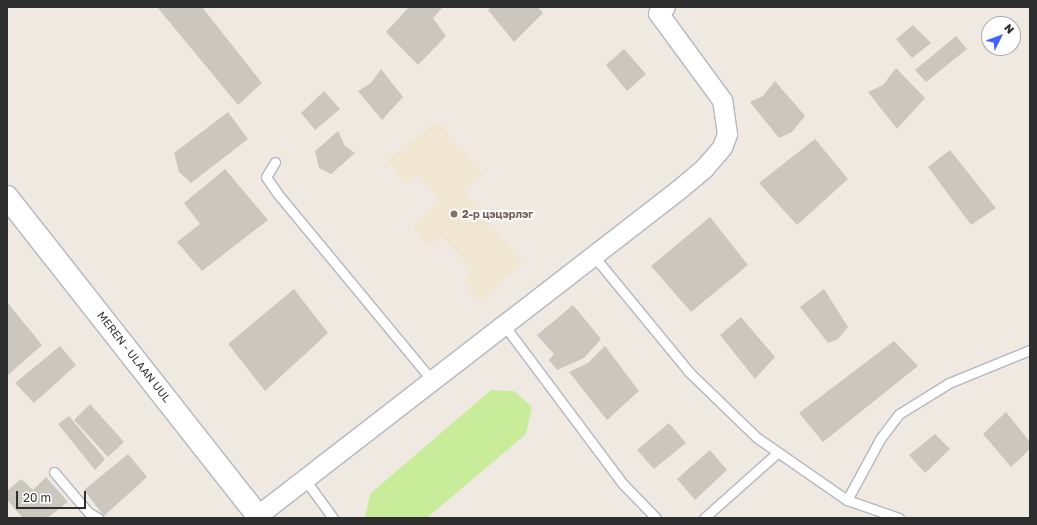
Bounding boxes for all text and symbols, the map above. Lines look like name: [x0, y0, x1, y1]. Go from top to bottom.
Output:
north arrow: [981, 16, 1021, 56]
text: N: [1002, 21, 1017, 36]
place label: 2-р цэцэрлэг: [462, 207, 533, 221]
marker: 2-р цэцэрлэг: [449, 209, 459, 219]
street label: MEREN - ULAAN UUL: [94, 309, 174, 405]
scale bar: [18, 483, 88, 509]
text: 20 m: [23, 490, 51, 505]

